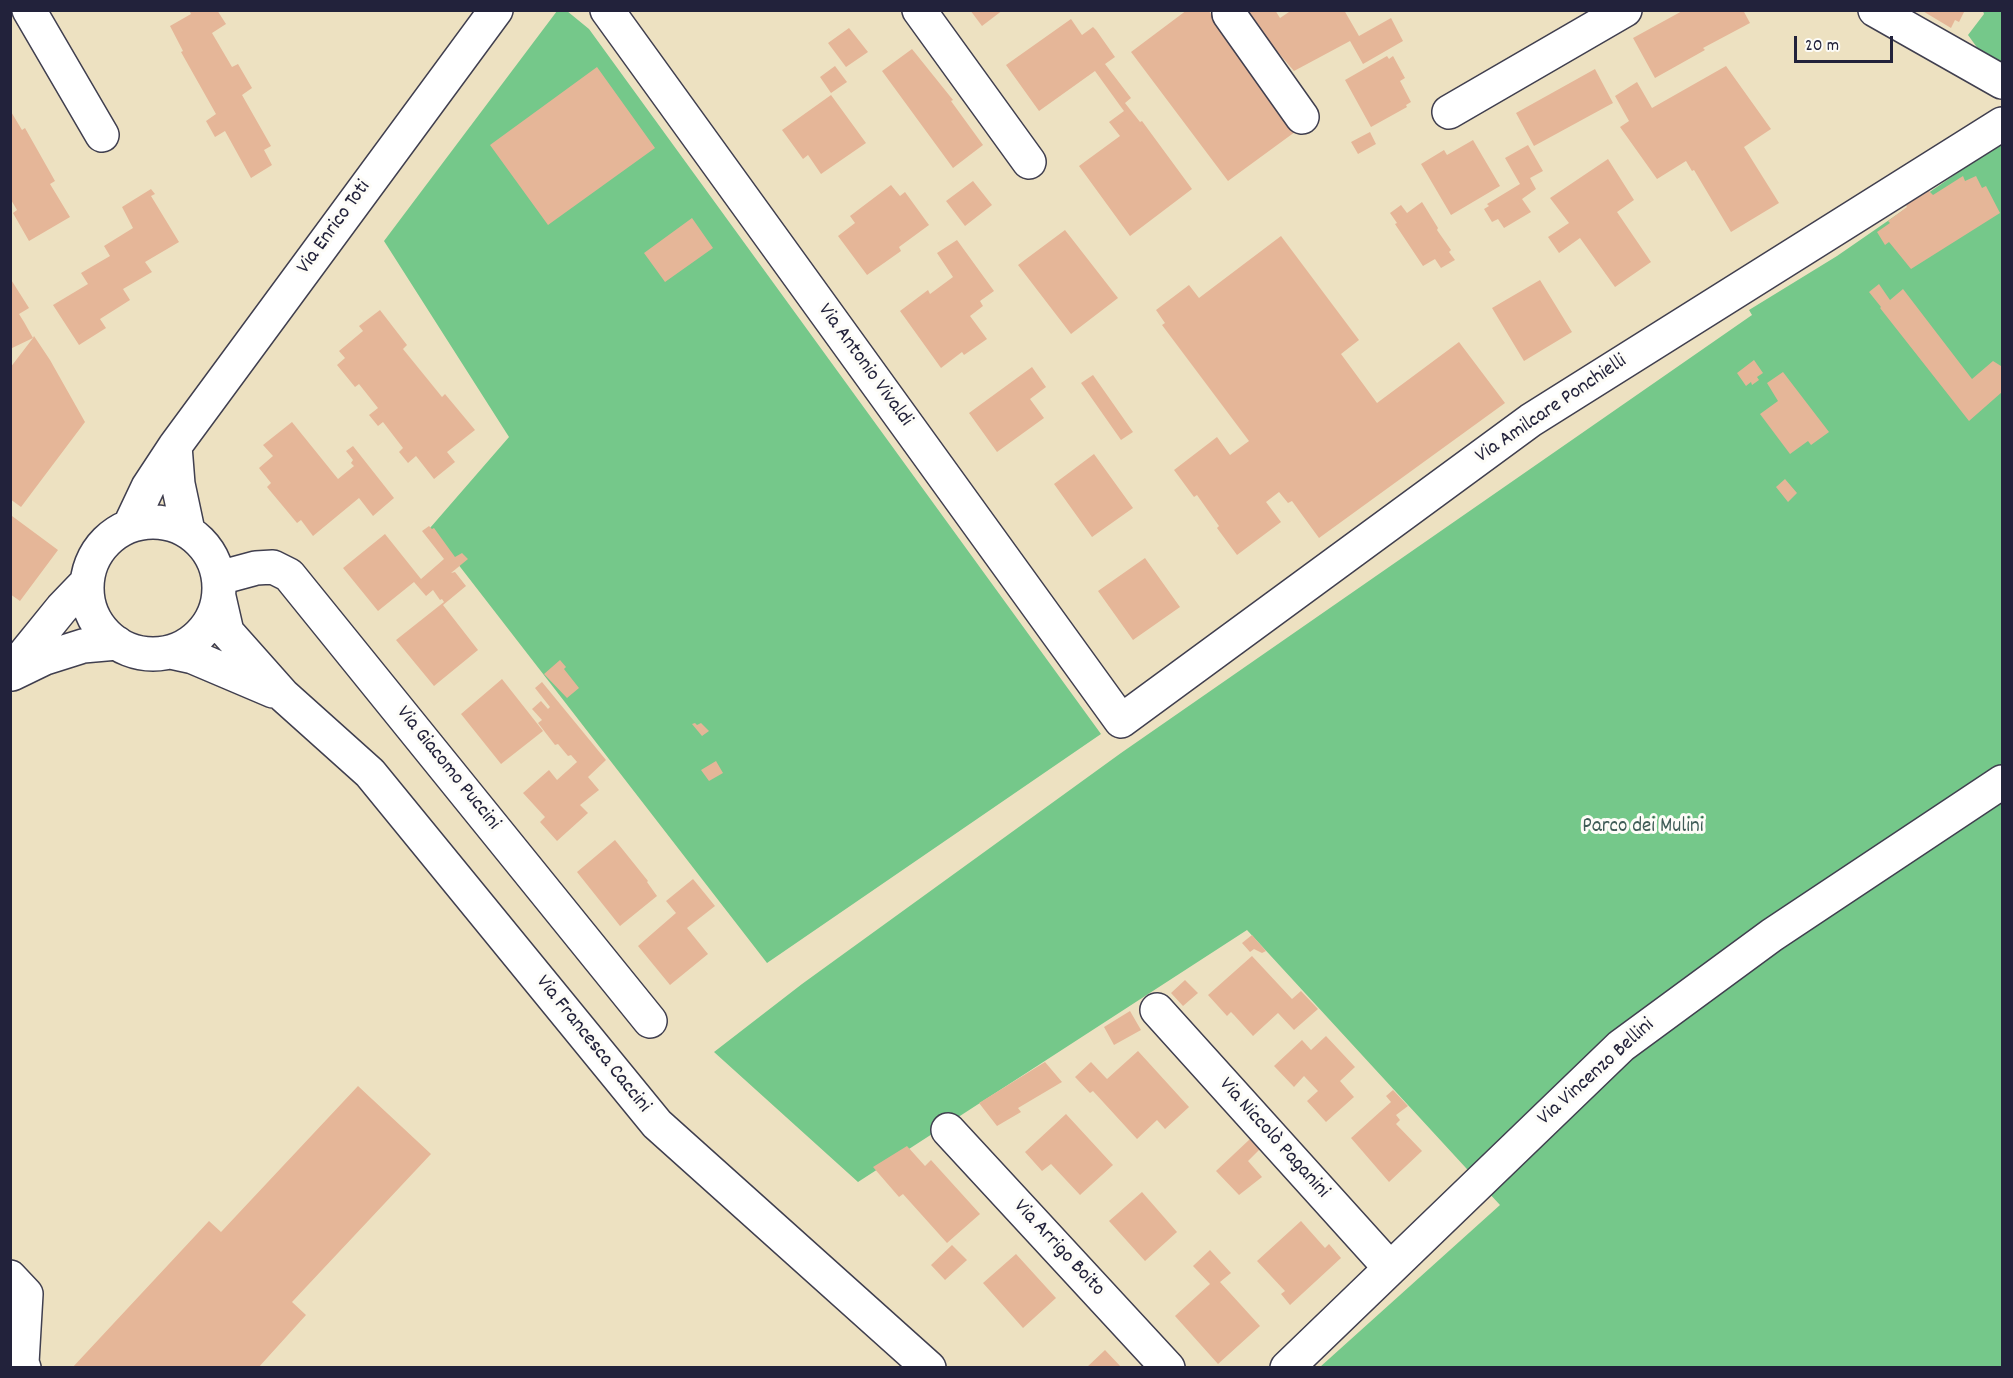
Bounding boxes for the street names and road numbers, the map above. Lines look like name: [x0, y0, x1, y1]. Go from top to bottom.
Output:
street label: Via Enrico Toti: [293, 176, 377, 280]
street label: Via Antonio Vivaldi: [811, 300, 917, 432]
street label: Via Amilcare Ponchielli: [1472, 350, 1632, 470]
street label: Via Giacomo Puccini: [389, 702, 505, 836]
street label: Via Francesca Caccini: [529, 971, 655, 1119]
street label: Via Vincenzo Bellini: [1533, 1014, 1661, 1132]
street label: Via Niccolò Paganini: [1212, 1073, 1334, 1205]
street label: Via Arrigo Boito: [1007, 1195, 1109, 1303]

